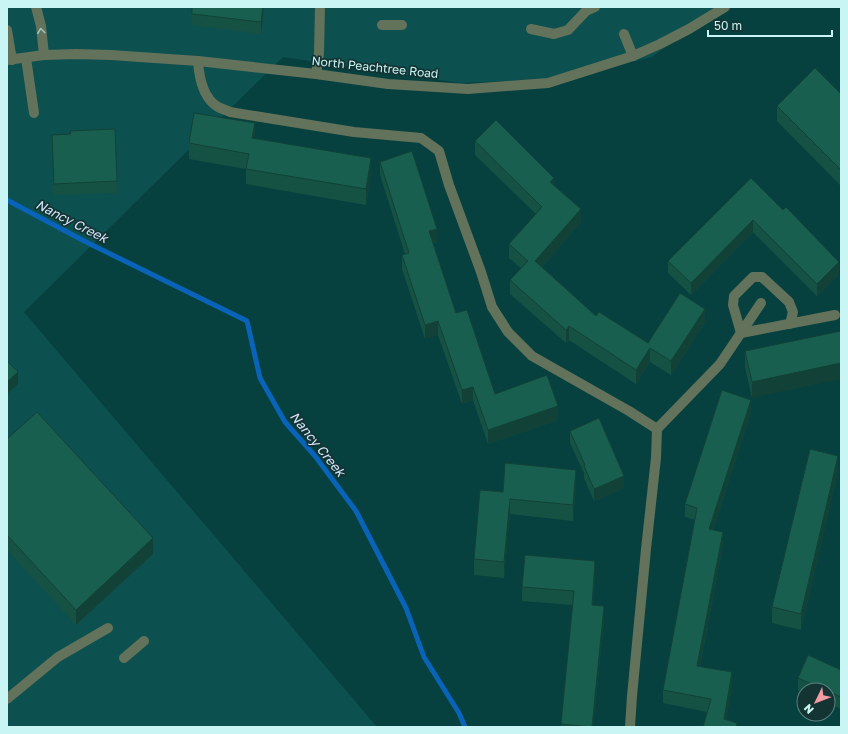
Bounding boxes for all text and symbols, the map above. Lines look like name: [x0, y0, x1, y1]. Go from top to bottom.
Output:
scale bar: [708, 12, 832, 38]
text: 50 m: [714, 18, 742, 33]
one-way arrow: [37, 28, 46, 34]
street label: North Peachtree Road: [311, 53, 439, 81]
water label: Nancy Creek: [33, 196, 112, 247]
water label: Nancy Creek: [287, 408, 350, 481]
north arrow: [796, 682, 836, 722]
text: N: [801, 702, 816, 717]

